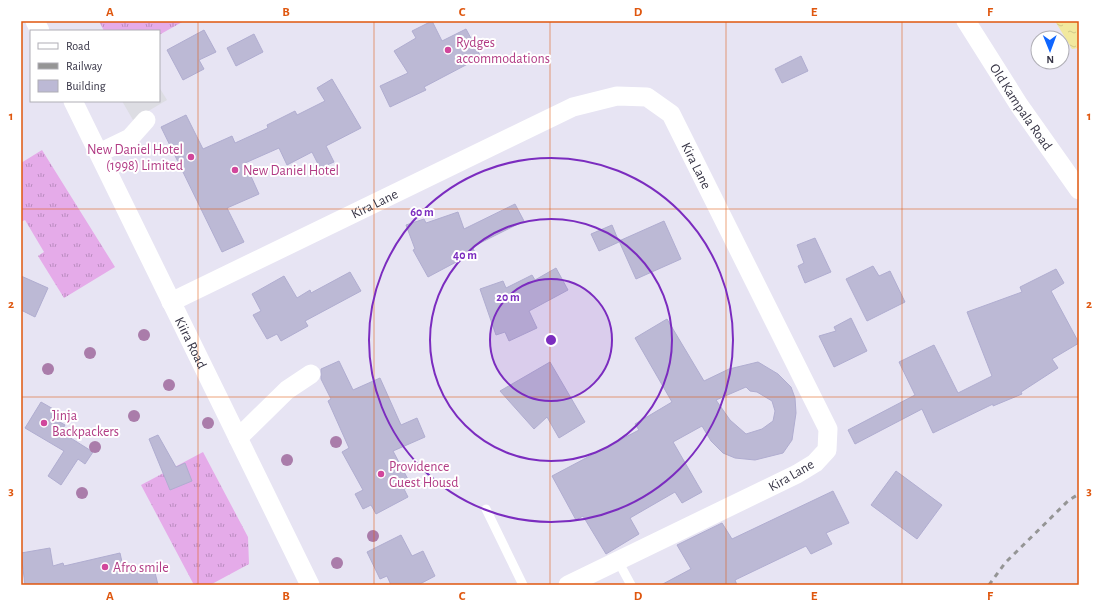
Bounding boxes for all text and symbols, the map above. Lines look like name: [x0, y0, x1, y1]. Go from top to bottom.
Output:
text: A: [106, 6, 114, 19]
text: B: [282, 6, 290, 19]
text: C: [459, 6, 466, 19]
text: D: [634, 6, 643, 19]
text: E: [811, 6, 818, 19]
text: F: [987, 6, 994, 19]
legend: [30, 30, 160, 102]
north arrow: [1030, 30, 1070, 70]
place label: Rydges accommodations: [456, 36, 550, 66]
text: Road: [66, 40, 90, 52]
marker: Rydges accommodations: [443, 45, 453, 55]
text: N: [1046, 54, 1054, 65]
text: Railway: [66, 60, 102, 73]
street label: Old Kampala Road: [987, 61, 1054, 153]
text: Building: [66, 80, 106, 92]
text: 1: [9, 110, 13, 123]
text: 1: [1087, 110, 1091, 123]
street label: Kira Lane: [678, 140, 713, 191]
place label: New Daniel Hotel (1998) Limited: [87, 143, 183, 173]
marker: New Daniel Hotel (1998) Limited: [186, 152, 196, 162]
place label: New Daniel Hotel: [243, 164, 339, 178]
marker: New Daniel Hotel: [230, 165, 240, 175]
street label: Kira Lane: [349, 187, 400, 221]
text: 60 m: [410, 206, 434, 218]
text: 40 m: [453, 249, 477, 261]
text: 20 m: [496, 291, 520, 303]
text: 2: [8, 298, 14, 311]
text: 2: [1086, 298, 1092, 311]
street label: Kiira Road: [172, 315, 209, 371]
centre of rings: [544, 333, 558, 347]
place label: Jinja Backpackers: [52, 409, 119, 439]
marker: Jinja Backpackers: [39, 418, 49, 428]
street label: Kira Lane: [766, 457, 817, 494]
place label: Providence Guest Housd: [389, 460, 458, 490]
marker: Providence Guest Housd: [376, 469, 386, 479]
text: 3: [8, 485, 14, 498]
text: 3: [1086, 485, 1092, 498]
place label: Afro smile: [113, 561, 169, 575]
marker: Afro smile: [100, 562, 110, 572]
text: A: [106, 590, 114, 603]
text: B: [282, 590, 290, 603]
text: C: [459, 590, 466, 603]
text: D: [634, 590, 643, 603]
text: E: [811, 590, 818, 603]
text: F: [987, 590, 994, 603]

